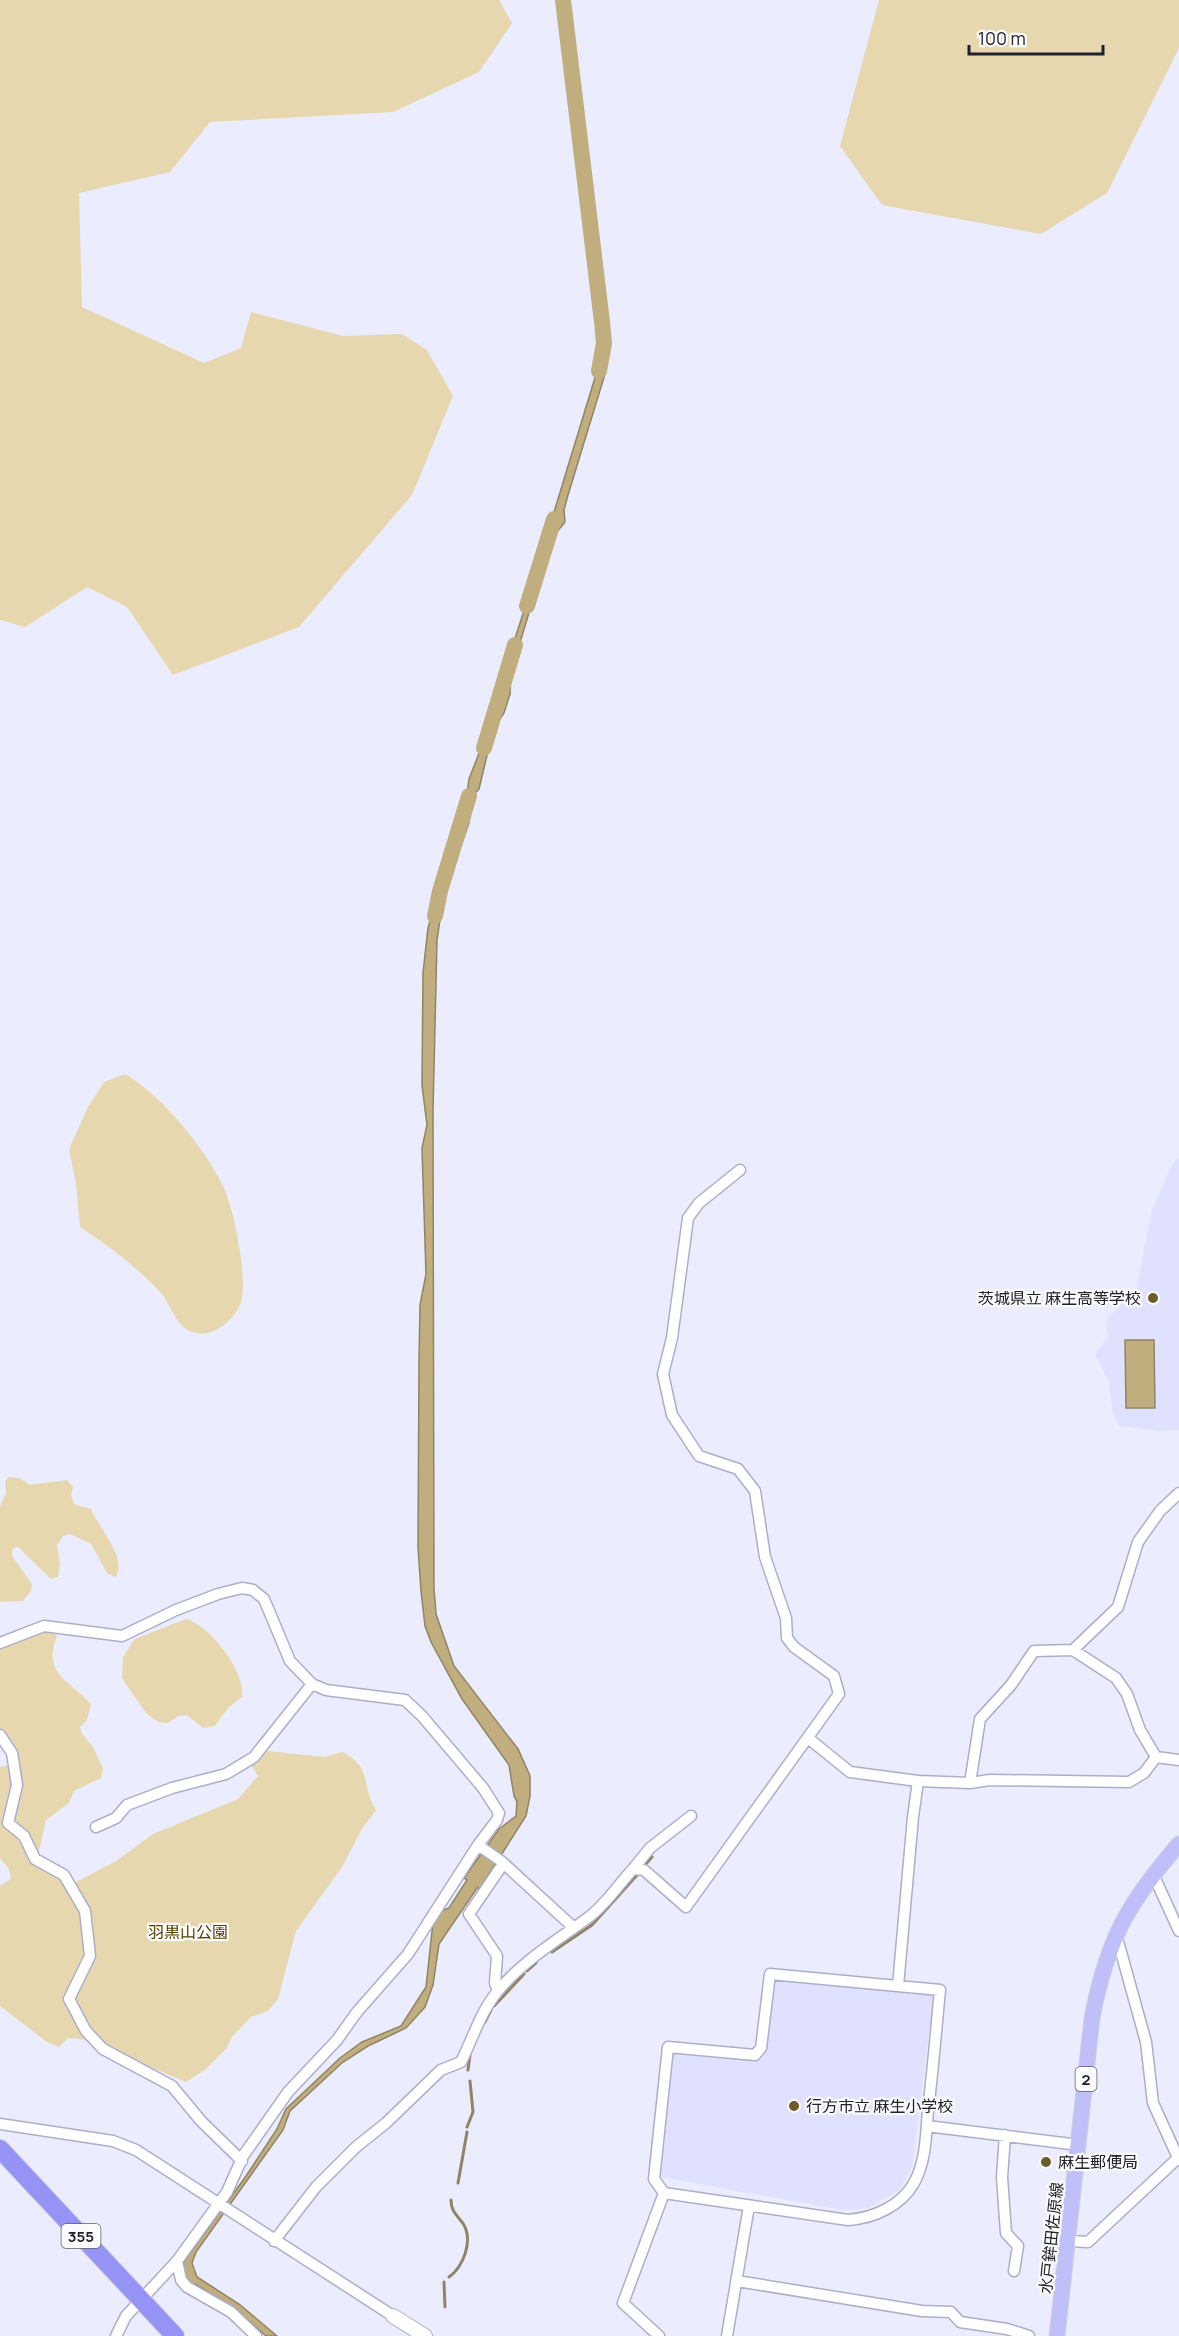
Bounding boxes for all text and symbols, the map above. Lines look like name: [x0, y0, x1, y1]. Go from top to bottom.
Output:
scale bar: [969, 18, 1102, 56]
text: 100 m: [978, 26, 1026, 50]
place label: 茨城県立 麻生高等学校: [978, 1287, 1141, 1309]
marker: 茨城県立 麻生高等学校: [1146, 1291, 1160, 1305]
park label: 羽黒山公園: [148, 1921, 228, 1943]
road number: 2: [1076, 2067, 1096, 2091]
place label: 行方市立 麻生小学校: [806, 2095, 953, 2117]
marker: 行方市立 麻生小学校: [787, 2099, 801, 2113]
place label: 麻生郵便局: [1058, 2151, 1138, 2173]
marker: 麻生郵便局: [1039, 2155, 1053, 2169]
street label: 水戸鉾田佐原線: [1034, 2181, 1068, 2295]
road number: 355: [62, 2224, 100, 2248]

